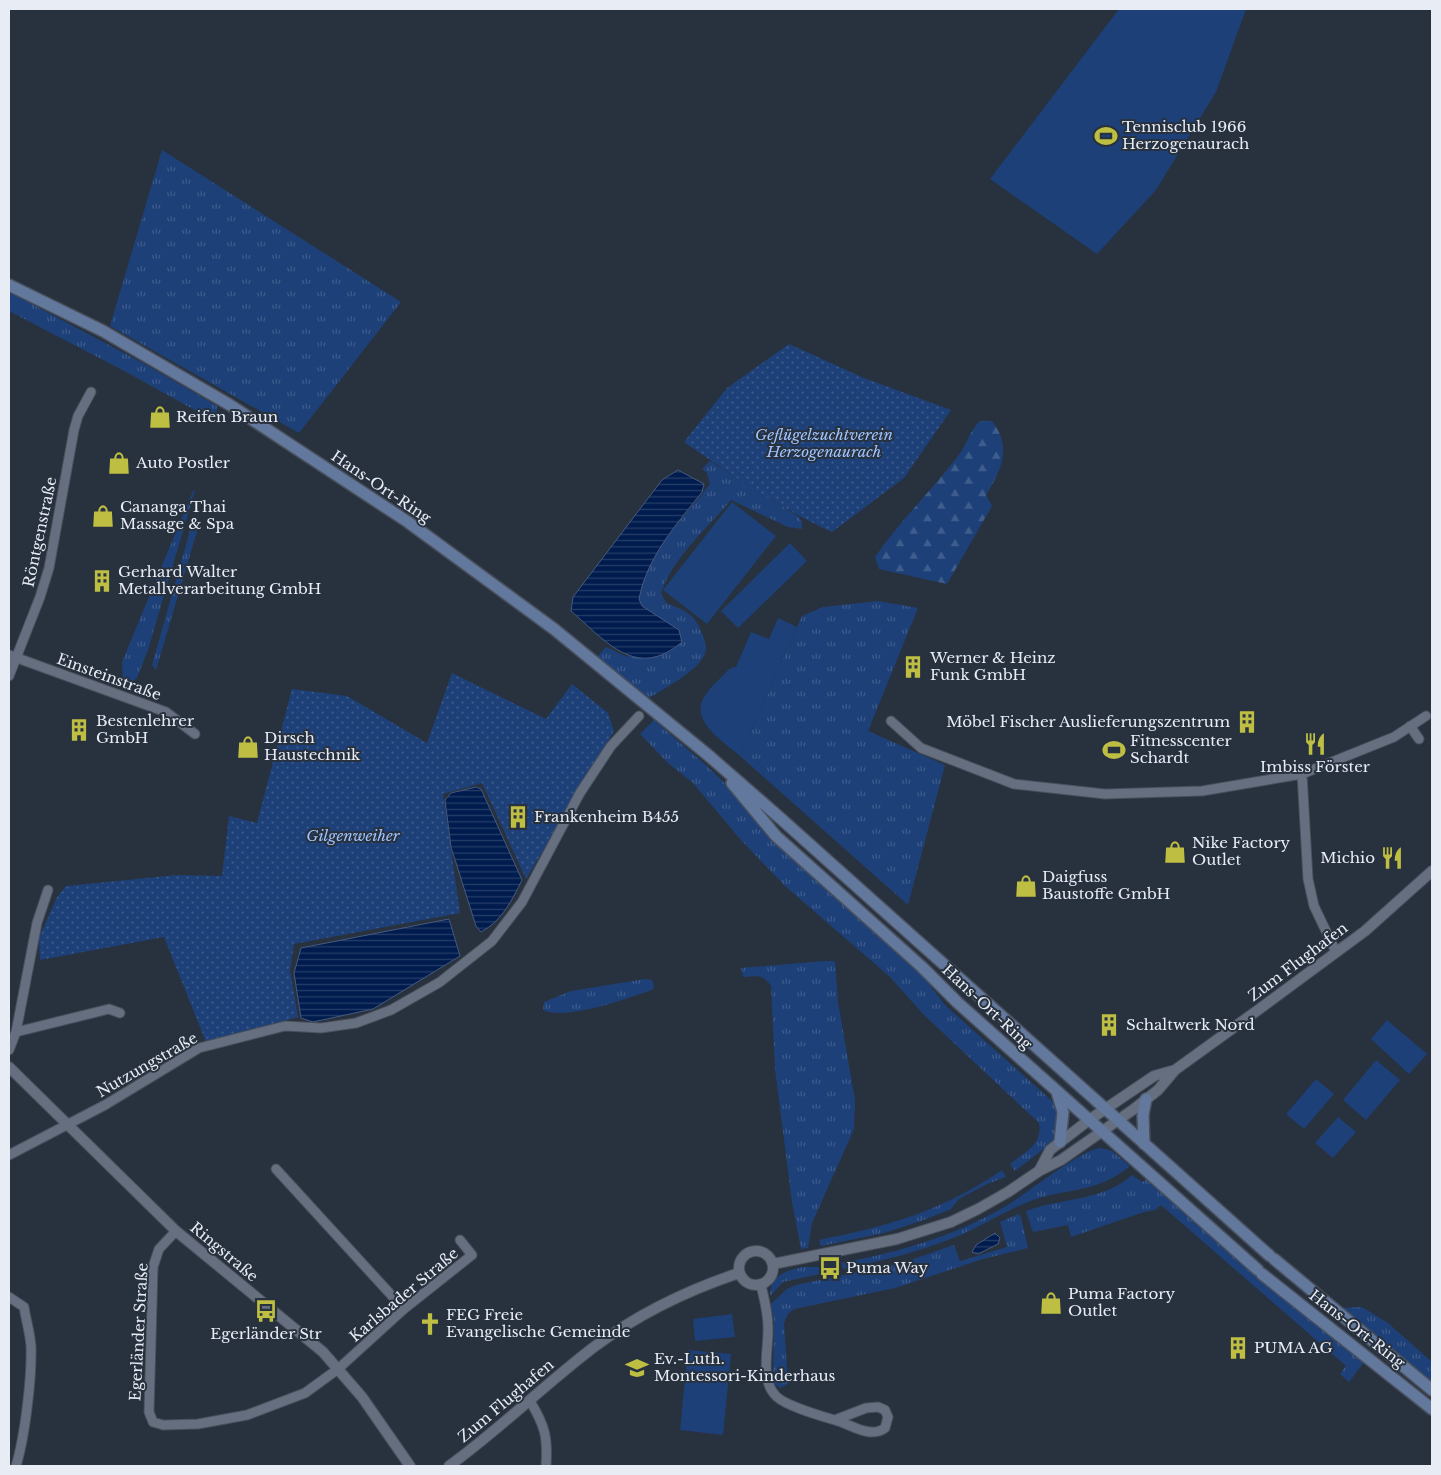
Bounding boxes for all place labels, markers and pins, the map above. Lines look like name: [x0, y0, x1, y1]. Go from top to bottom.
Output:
place label: Tennisclub 1966 Herzogenaurach: [1122, 117, 1249, 153]
sports icon: Tennisclub 1966 Herzogenaurach: [1093, 123, 1119, 149]
shop icon: Reifen Braun: [147, 404, 173, 430]
place label: Reifen Braun: [176, 407, 278, 426]
shop icon: Auto Postler: [106, 450, 132, 476]
place label: Auto Postler: [135, 453, 231, 472]
place label: Cananga Thai Massage & Spa: [120, 497, 235, 533]
shop icon: Cananga Thai Massage & Spa: [90, 503, 116, 529]
place label: Gerhard Walter Metallverarbeitung GmbH: [118, 562, 322, 598]
building icon: Gerhard Walter Metallverarbeitung GmbH: [89, 568, 115, 594]
place label: Werner & Heinz Funk GmbH: [929, 648, 1056, 684]
building icon: Werner & Heinz Funk GmbH: [900, 654, 926, 680]
building icon: Möbel Fischer Auslieferungszentrum: [1234, 709, 1260, 735]
place label: Bestenlehrer GmbH: [96, 711, 195, 747]
place label: Möbel Fischer Auslieferungszentrum: [946, 712, 1230, 731]
building icon: Bestenlehrer GmbH: [66, 717, 92, 743]
place label: Dirsch Haustechnik: [264, 728, 361, 764]
place label: Fitnesscenter Schardt: [1130, 731, 1233, 767]
restaurant icon: Imbiss Förster: [1302, 731, 1328, 757]
shop icon: Dirsch Haustechnik: [235, 734, 261, 760]
sports icon: Fitnesscenter Schardt: [1101, 737, 1127, 763]
place label: Imbiss Förster: [1260, 757, 1371, 776]
building icon: Frankenheim B455: [505, 804, 531, 830]
place label: Frankenheim B455: [534, 807, 679, 826]
place label: Nike Factory Outlet: [1192, 833, 1291, 869]
shop icon: Nike Factory Outlet: [1162, 839, 1188, 865]
restaurant icon: Michio: [1379, 845, 1405, 871]
place label: Michio: [1320, 848, 1375, 867]
place label: Daigfuss Baustoffe GmbH: [1042, 867, 1170, 903]
shop icon: Daigfuss Baustoffe GmbH: [1013, 873, 1039, 899]
building icon: Schaltwerk Nord: [1096, 1012, 1122, 1038]
place label: Schaltwerk Nord: [1126, 1015, 1255, 1034]
bus stop icon: Puma Way: [817, 1255, 843, 1281]
place label: Puma Way: [846, 1258, 929, 1277]
place label: Puma Factory Outlet: [1068, 1284, 1175, 1320]
shop icon: Puma Factory Outlet: [1038, 1290, 1064, 1316]
bus stop icon: Egerländer Str: [253, 1298, 279, 1324]
place label: FEG Freie Evangelische Gemeinde: [446, 1305, 630, 1341]
church icon: FEG Freie Evangelische Gemeinde: [417, 1311, 443, 1337]
place label: Egerländer Str: [210, 1324, 322, 1343]
building icon: PUMA AG: [1225, 1335, 1251, 1361]
place label: PUMA AG: [1254, 1338, 1333, 1357]
place label: Ev.-Luth. Montessori-Kinderhaus: [654, 1349, 836, 1385]
school or university icon: Ev.-Luth. Montessori-Kinderhaus: [624, 1355, 650, 1381]

